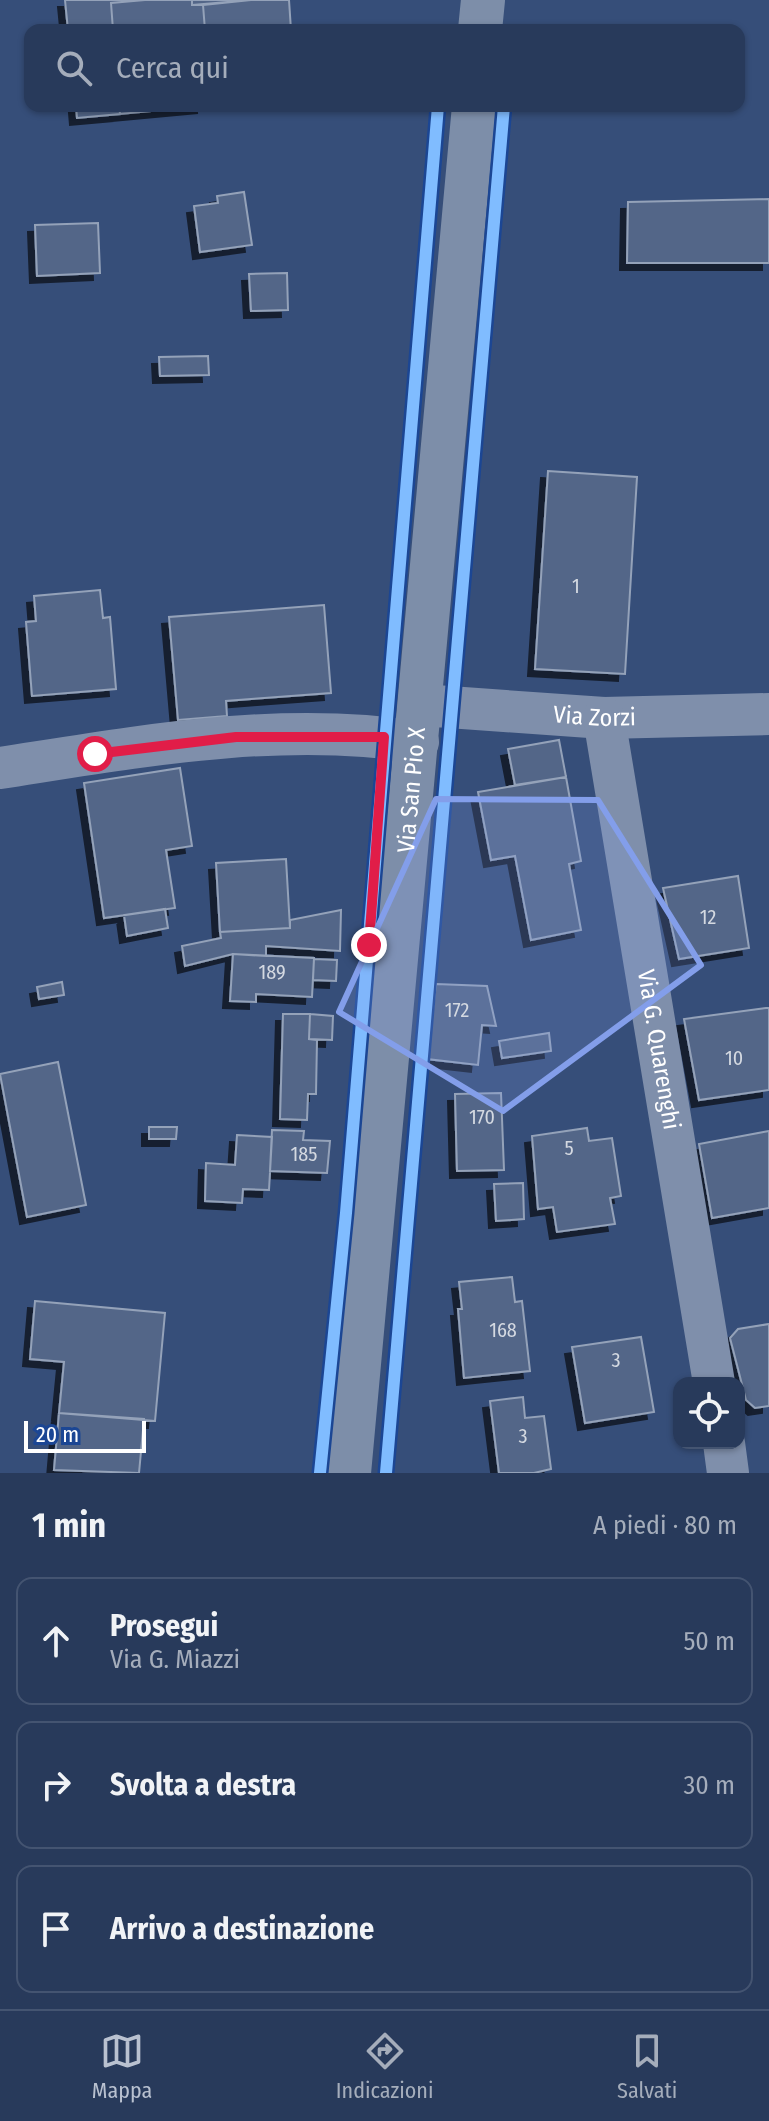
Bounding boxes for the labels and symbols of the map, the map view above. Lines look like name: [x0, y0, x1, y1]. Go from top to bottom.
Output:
house number: 1: [572, 574, 580, 598]
street label: Via Zorzi: [552, 700, 636, 732]
street label: Via San Pio X: [392, 725, 431, 854]
route start: [77, 736, 113, 772]
house number: 12: [700, 905, 716, 929]
route end: [351, 927, 387, 963]
house number: 189: [258, 960, 286, 984]
street label: Via G. Quarenghi: [632, 967, 686, 1132]
house number: 172: [445, 998, 469, 1022]
house number: 10: [725, 1046, 743, 1070]
house number: 170: [469, 1105, 495, 1129]
house number: 5: [564, 1136, 574, 1160]
house number: 185: [291, 1142, 317, 1166]
house number: 168: [489, 1318, 517, 1342]
house number: 3: [611, 1348, 621, 1372]
scale bar: [24, 1417, 146, 1453]
house number: 3: [518, 1424, 528, 1448]

